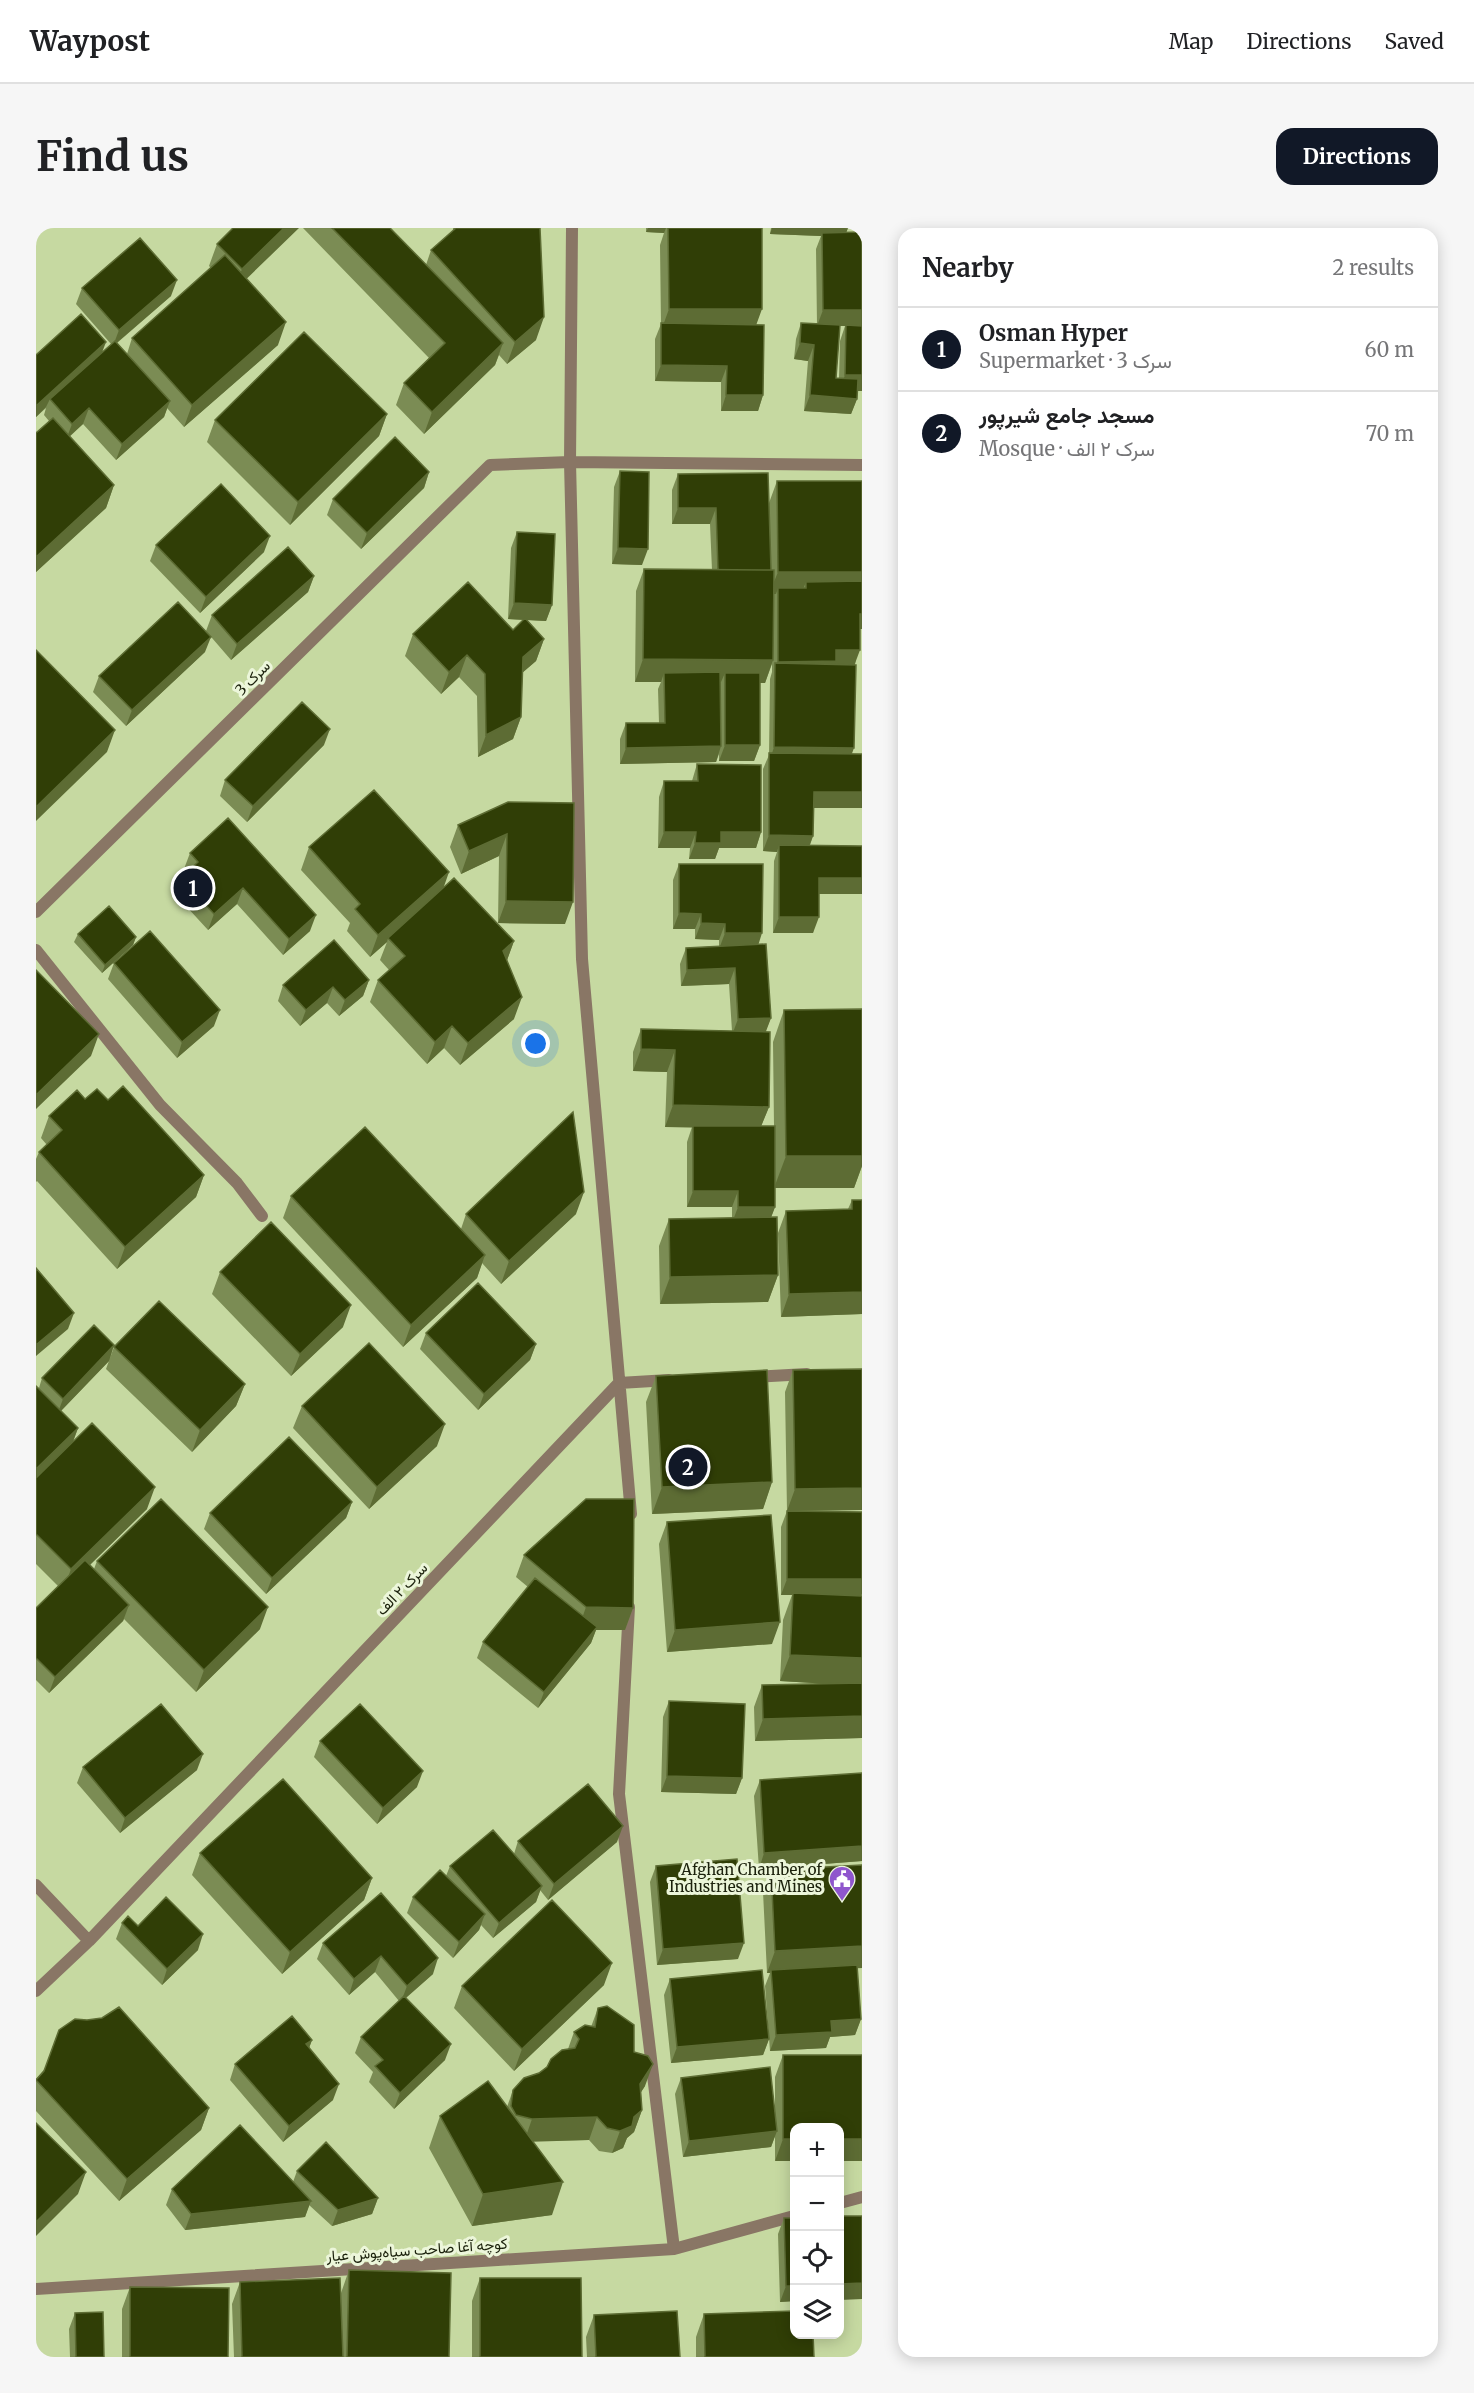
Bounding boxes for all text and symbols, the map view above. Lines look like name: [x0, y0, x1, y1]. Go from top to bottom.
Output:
text: Waypost: [30, 23, 150, 59]
text: Map: [1169, 28, 1213, 55]
text: Directions: [1246, 28, 1351, 55]
text: Saved: [1384, 28, 1444, 55]
button: Directions: [1276, 128, 1438, 185]
text: Find us: [36, 130, 189, 182]
text: Nearby: [922, 251, 1014, 284]
text: 2 results: [1332, 255, 1414, 280]
text: Osman Hyper: [979, 319, 1128, 347]
text: 1: [937, 337, 946, 362]
text: 60 m: [1364, 337, 1414, 362]
text: Supermarket · سرک 3: [979, 348, 1172, 373]
text: مسجد جامع شیرپور: [979, 401, 1154, 429]
text: 2: [936, 421, 947, 446]
text: 70 m: [1366, 421, 1414, 446]
text: Mosque · سرک ۲ الف: [979, 436, 1155, 461]
street label: سرک 3: [231, 656, 274, 699]
pin: 1: [174, 866, 212, 910]
your location: [521, 1029, 550, 1058]
pin: 2: [668, 1444, 708, 1490]
street label: سرک ۲ الف: [372, 1558, 432, 1619]
place label: Afghan Chamber of Industries and Mines: [669, 1860, 823, 1896]
public building icon: Afghan Chamber of Industries and Mines: [827, 1864, 857, 1902]
map controls: [790, 2123, 844, 2339]
button: +: [790, 2123, 844, 2177]
button: −: [790, 2177, 844, 2231]
button: locate: [790, 2231, 844, 2285]
street label: کوچه آغا صاحب سیاه‌پوش عیار: [325, 2234, 509, 2266]
button: layers: [790, 2285, 844, 2339]

